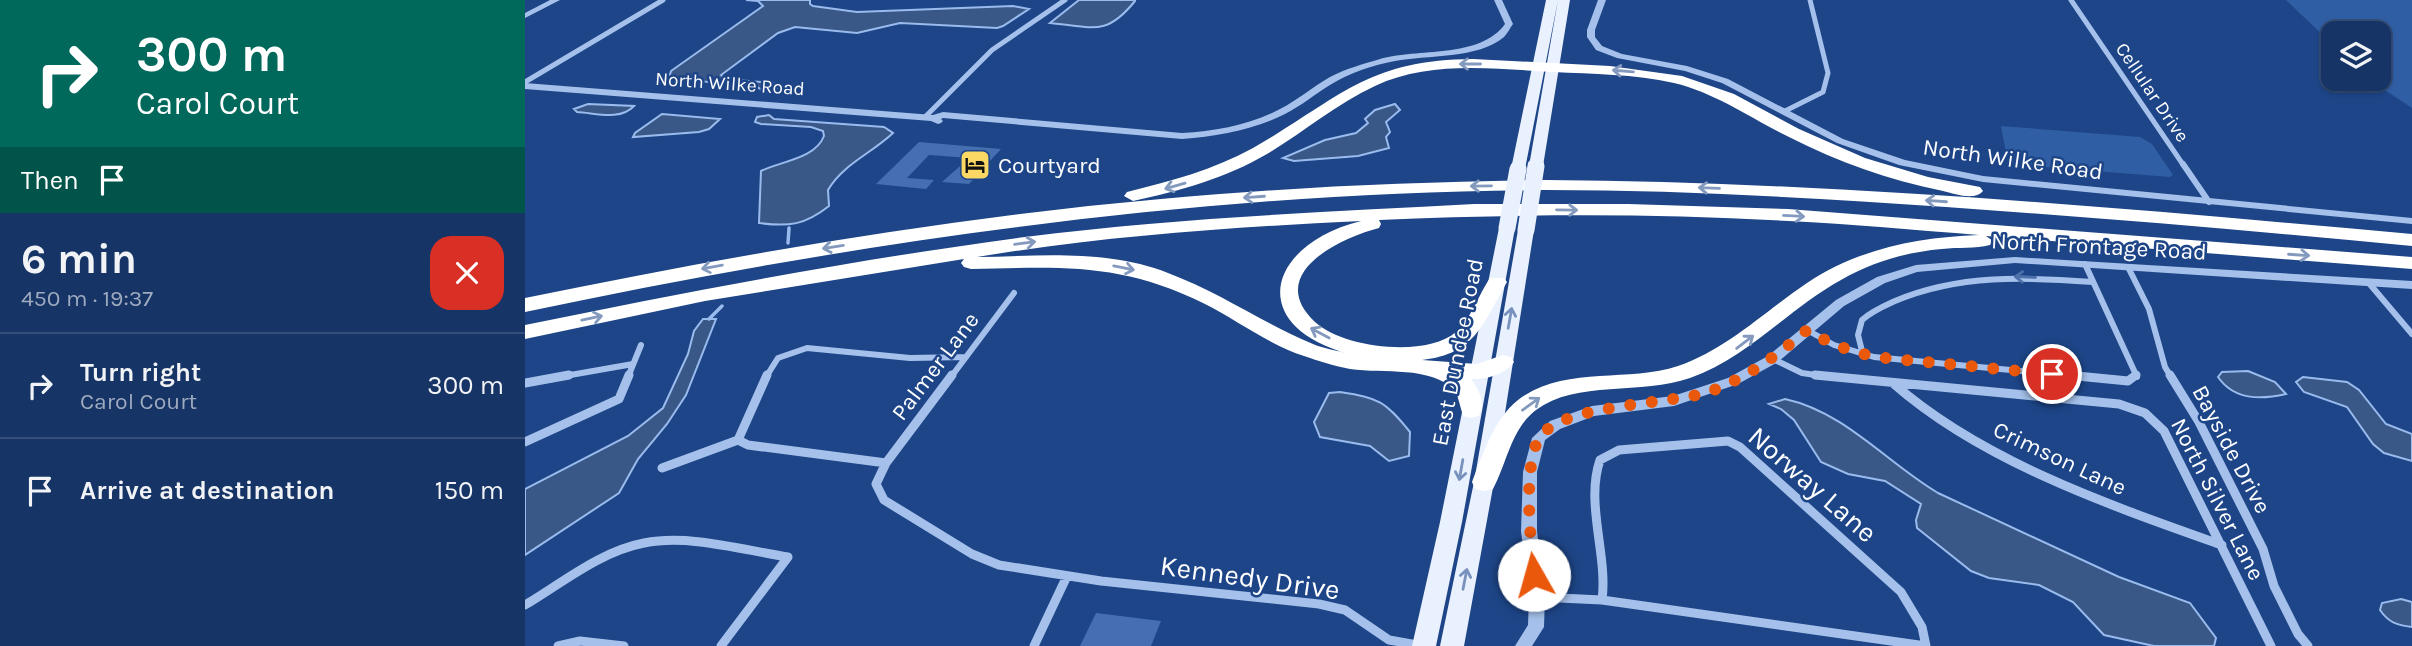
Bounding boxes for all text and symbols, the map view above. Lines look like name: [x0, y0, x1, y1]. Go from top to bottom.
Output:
map controls: [2321, 21, 2391, 91]
button: layers: [2321, 21, 2391, 91]
text: 300 m: [136, 26, 287, 83]
icon: right: [21, 28, 112, 119]
street label: Cellular Drive: [2111, 39, 2193, 146]
one-way arrow: [1459, 57, 1482, 70]
one-way arrow: [1612, 64, 1634, 77]
street label: North Wilke Road: [654, 68, 806, 100]
text: Carol Court: [136, 85, 299, 122]
street label: North Wilke Road: [1921, 133, 2105, 186]
hotel icon: Courtyard: [958, 148, 992, 182]
place label: Courtyard: [998, 152, 1101, 179]
icon: arrive: [93, 161, 131, 199]
text: Then: [21, 165, 79, 196]
one-way arrow: [1470, 179, 1493, 193]
one-way arrow: [1164, 180, 1186, 193]
one-way arrow: [1697, 181, 1720, 194]
one-way arrow: [1243, 191, 1266, 204]
one-way arrow: [1925, 194, 1948, 207]
one-way arrow: [1555, 203, 1578, 217]
one-way arrow: [1783, 210, 1805, 223]
street label: North Frontage Road: [1990, 227, 2208, 266]
text: 6 min: [21, 234, 137, 284]
button: close: [430, 236, 504, 310]
one-way arrow: [1013, 237, 1036, 250]
one-way arrow: [822, 241, 845, 254]
one-way arrow: [2288, 249, 2310, 262]
street label: East Dundee Road: [1426, 256, 1489, 448]
one-way arrow: [701, 261, 724, 274]
one-way arrow: [1112, 262, 1135, 276]
one-way arrow: [2014, 271, 2037, 284]
text: 450 m · 19:37: [21, 285, 153, 312]
street label: Palmer Lane: [886, 307, 985, 426]
one-way arrow: [1504, 307, 1517, 330]
one-way arrow: [580, 311, 603, 325]
one-way arrow: [1310, 326, 1330, 340]
one-way arrow: [1735, 334, 1754, 349]
pin: [2022, 344, 2082, 404]
icon: arrive: [2033, 355, 2071, 393]
text: Turn right: [80, 357, 201, 388]
icon: right: [21, 367, 59, 405]
text: 300 m: [427, 370, 504, 401]
street label: Bayside Drive: [2186, 381, 2277, 518]
text: Carol Court: [80, 388, 197, 415]
one-way arrow: [1521, 397, 1540, 412]
street label: North Silver Lane: [2165, 414, 2270, 585]
street label: Crimson Lane: [1989, 416, 2131, 501]
street label: Norway Lane: [1742, 420, 1884, 549]
one-way arrow: [1453, 458, 1467, 481]
icon: arrive: [21, 472, 59, 510]
text: Arrive at destination: [80, 475, 334, 506]
text: 150 m: [435, 475, 504, 506]
position arrow: [1497, 538, 1571, 612]
street label: Kennedy Drive: [1158, 549, 1342, 606]
one-way arrow: [1458, 568, 1472, 591]

